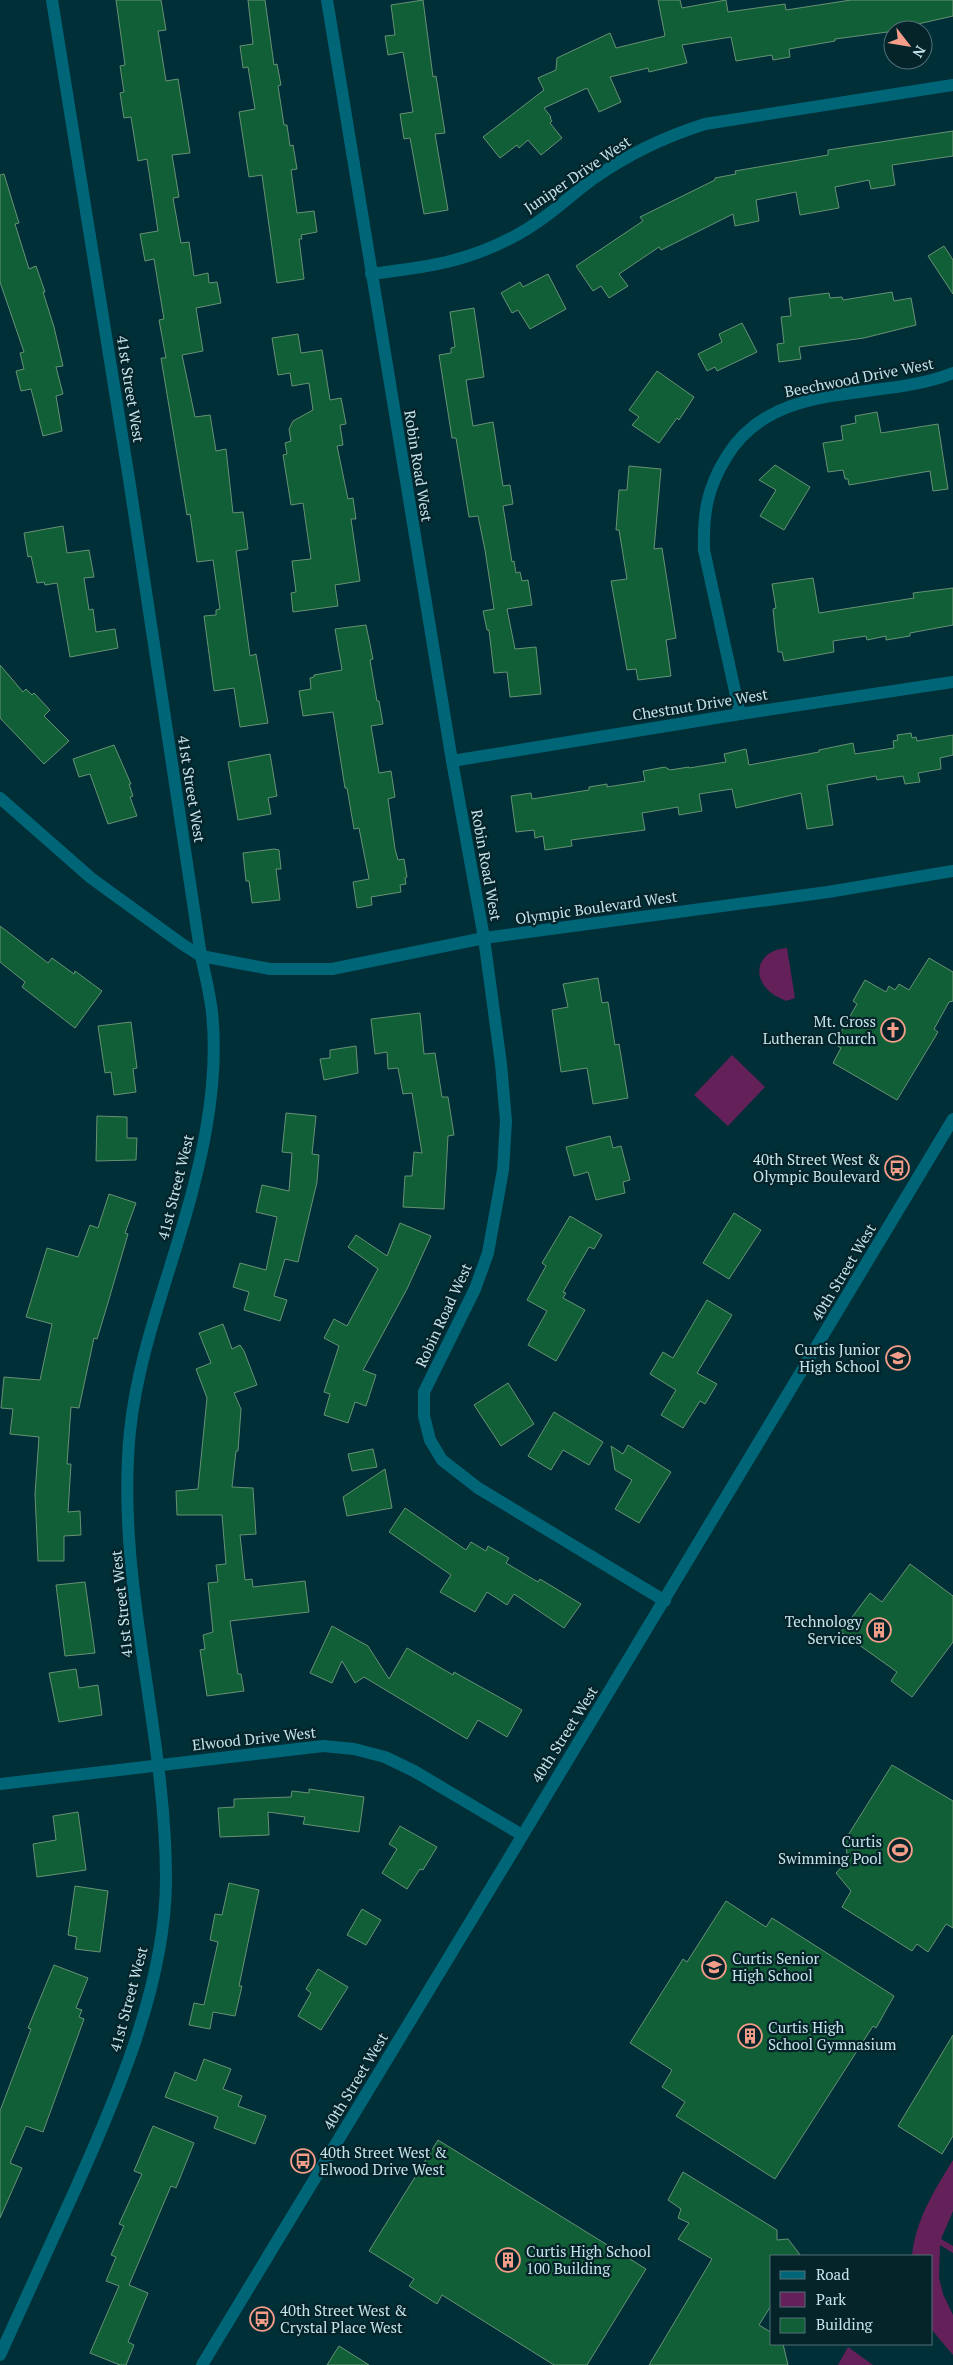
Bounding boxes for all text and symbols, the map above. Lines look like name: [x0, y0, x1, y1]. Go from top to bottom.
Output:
north arrow: [883, 20, 933, 70]
text: N: [908, 43, 930, 62]
street label: Juniper Drive West: [520, 131, 635, 217]
street label: 41st Street West: [113, 334, 149, 444]
street label: Beechwood Drive West: [783, 353, 936, 401]
street label: Robin Road West: [400, 409, 438, 524]
street label: Chestnut Drive West: [631, 683, 770, 725]
street label: 41st Street West: [174, 734, 210, 844]
street label: Robin Road West: [467, 808, 507, 923]
street label: Olympic Boulevard West: [514, 886, 679, 928]
place label: Mt. Cross Lutheran Church: [763, 1011, 876, 1048]
church icon: Mt. Cross Lutheran Church: [880, 1017, 906, 1043]
street label: 41st Street West: [152, 1132, 198, 1242]
place label: 40th Street West & Olympic Boulevard: [753, 1149, 880, 1186]
bus stop icon: 40th Street West & Olympic Boulevard: [884, 1155, 910, 1181]
street label: 40th Street West: [806, 1219, 880, 1324]
street label: Robin Road West: [410, 1259, 476, 1370]
place label: Curtis Junior High School: [795, 1339, 880, 1376]
school or university icon: Curtis Junior High School: [885, 1345, 911, 1371]
street label: 41st Street West: [105, 1549, 137, 1659]
place label: Technology Services: [785, 1611, 862, 1648]
building icon: Technology Services: [866, 1617, 892, 1643]
street label: 40th Street West: [526, 1682, 602, 1786]
street label: Elwood Drive West: [191, 1721, 317, 1754]
place label: Curtis Swimming Pool: [778, 1831, 882, 1868]
sports icon: Curtis Swimming Pool: [887, 1837, 913, 1863]
street label: 41st Street West: [104, 1944, 152, 2054]
place label: Curtis Senior High School: [732, 1948, 820, 1985]
school or university icon: Curtis Senior High School: [701, 1954, 727, 1980]
place label: Curtis High School Gymnasium: [768, 2017, 897, 2054]
building icon: Curtis High School Gymnasium: [737, 2023, 763, 2049]
street label: 40th Street West: [318, 2028, 392, 2133]
place label: 40th Street West & Elwood Drive West: [320, 2142, 447, 2179]
bus stop icon: 40th Street West & Elwood Drive West: [290, 2148, 316, 2174]
place label: Curtis High School 100 Building: [526, 2241, 651, 2278]
building icon: Curtis High School 100 Building: [495, 2247, 521, 2273]
legend: [770, 2255, 933, 2345]
text: Road: [816, 2264, 849, 2284]
text: Park: [816, 2289, 846, 2309]
place label: 40th Street West & Crystal Place West: [280, 2300, 407, 2337]
bus stop icon: 40th Street West & Crystal Place West: [249, 2306, 275, 2332]
text: Building: [816, 2314, 874, 2334]

